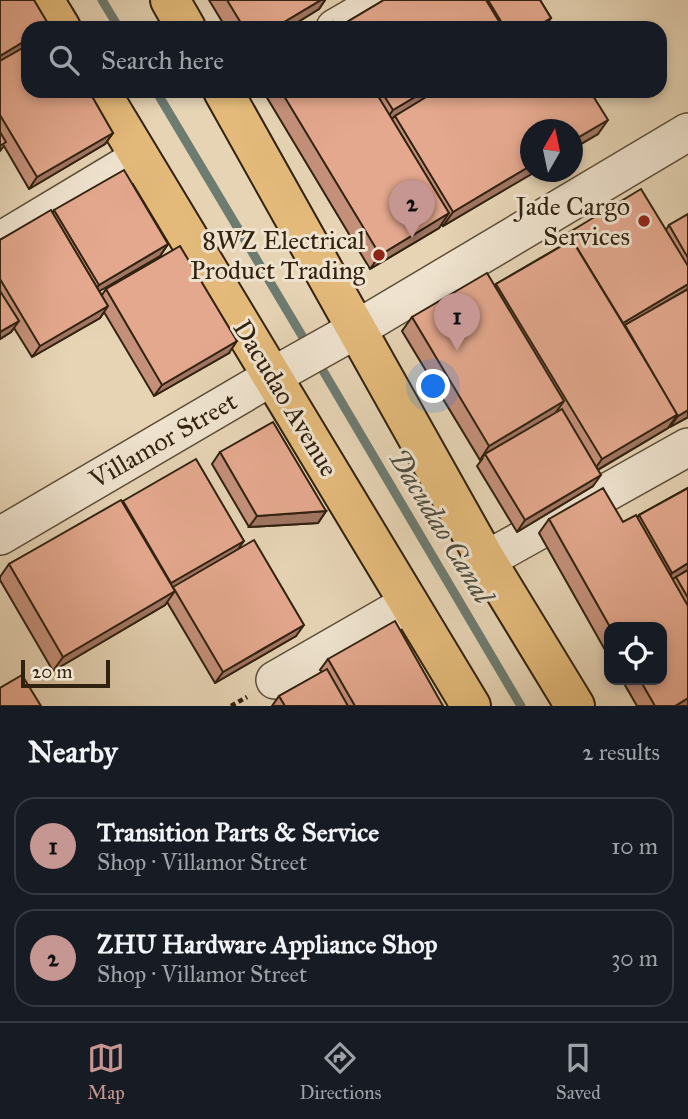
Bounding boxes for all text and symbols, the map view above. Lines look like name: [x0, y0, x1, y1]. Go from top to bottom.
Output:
search box: [21, 21, 667, 98]
icon: search: [45, 41, 83, 79]
text: Search here: [101, 44, 224, 76]
north arrow: [520, 119, 583, 182]
pin: 2: [389, 180, 435, 238]
place label: Jade Cargo Services: [513, 190, 630, 252]
marker: Jade Cargo Services: [636, 213, 652, 229]
place label: 8WZ Electrical Product Trading: [190, 224, 366, 286]
marker: 8WZ Electrical Product Trading: [371, 247, 387, 263]
pin: 1: [434, 293, 480, 351]
street label: Dacudao Avenue: [227, 314, 345, 482]
your location: [416, 369, 450, 403]
street label: Villamor Street: [83, 385, 243, 496]
water label: Dacudao Canal: [381, 442, 502, 612]
map controls: [604, 622, 667, 685]
button: locate: [604, 622, 667, 685]
scale bar: [21, 657, 110, 689]
text: 20 m: [32, 660, 73, 683]
text: Nearby: [28, 734, 118, 770]
text: 2 results: [582, 738, 660, 766]
text: Transition Parts & Service: [97, 816, 379, 848]
text: 1: [48, 832, 58, 860]
text: 10 m: [611, 832, 658, 860]
text: Shop · Villamor Street: [97, 848, 307, 876]
text: ZHU Hardware Appliance Shop: [97, 928, 437, 960]
text: 2: [47, 944, 59, 972]
text: 30 m: [611, 944, 658, 972]
text: Shop · Villamor Street: [97, 960, 307, 988]
tab: Map: [87, 1039, 125, 1104]
tab: Directions: [299, 1039, 381, 1104]
tab: Saved: [556, 1039, 601, 1104]

